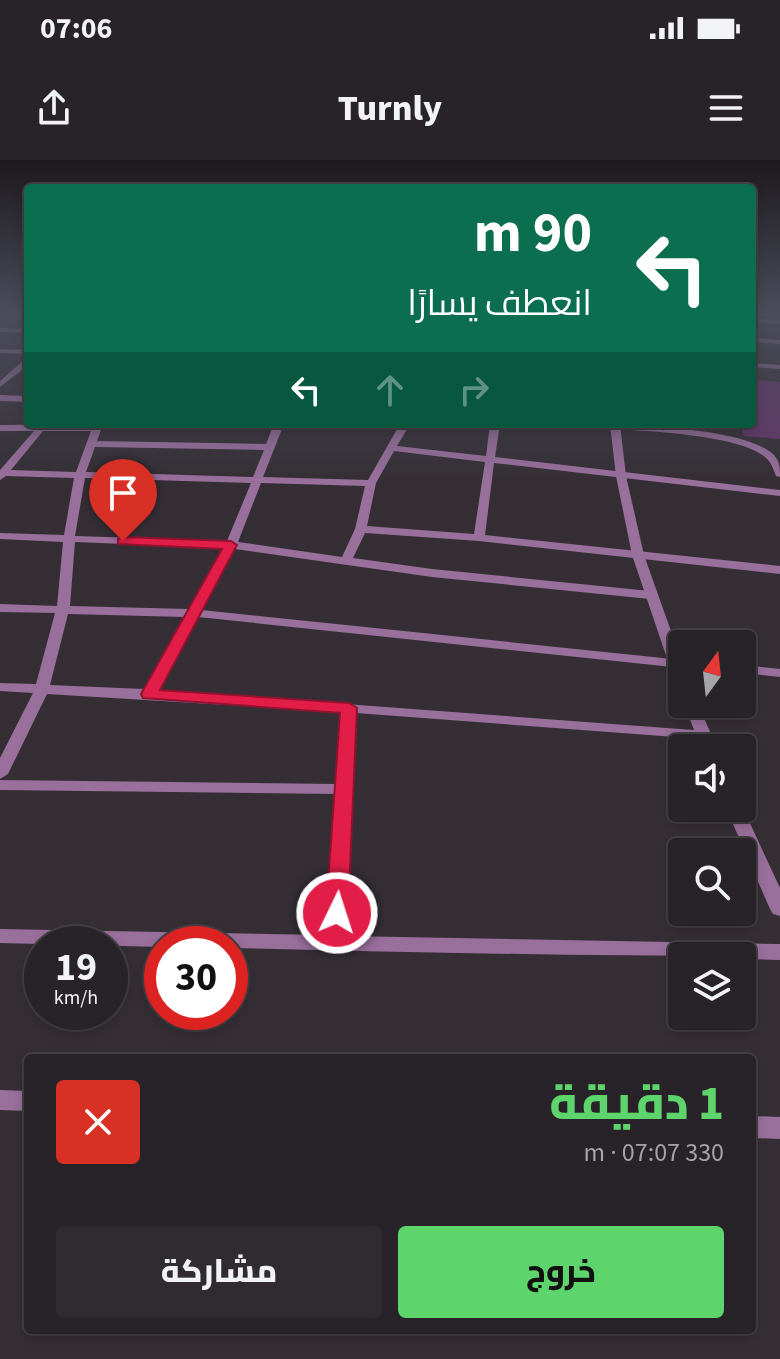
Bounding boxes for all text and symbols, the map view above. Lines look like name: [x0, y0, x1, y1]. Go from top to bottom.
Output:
text: 07:06: [40, 7, 112, 50]
text: Turnly: [338, 83, 442, 134]
icon: share: [32, 86, 76, 130]
icon: menu: [704, 86, 748, 130]
text: 90 m: [474, 194, 592, 273]
icon: left: [620, 216, 724, 320]
text: انعطف يسارًا: [407, 278, 592, 329]
icon: left: [284, 368, 328, 412]
icon: ahead: [368, 368, 412, 412]
icon: right: [452, 368, 496, 412]
pin: [89, 459, 157, 541]
icon: arrive: [101, 471, 145, 515]
north arrow: [668, 630, 756, 718]
map controls: [668, 630, 756, 1030]
button: sound: [668, 734, 756, 822]
button: search: [668, 838, 756, 926]
position arrow: [295, 871, 379, 955]
speed limit sign: 30: [144, 926, 248, 1030]
text: 19: [55, 939, 97, 996]
button: layers: [668, 942, 756, 1030]
text: km/h: [54, 984, 98, 1012]
text: 1 دقيقة: [549, 1070, 724, 1138]
button: close: [56, 1080, 140, 1164]
text: 330 m · 07:07: [583, 1134, 724, 1171]
button: مشاركة: [56, 1226, 382, 1318]
button: خروج: [398, 1226, 724, 1318]

